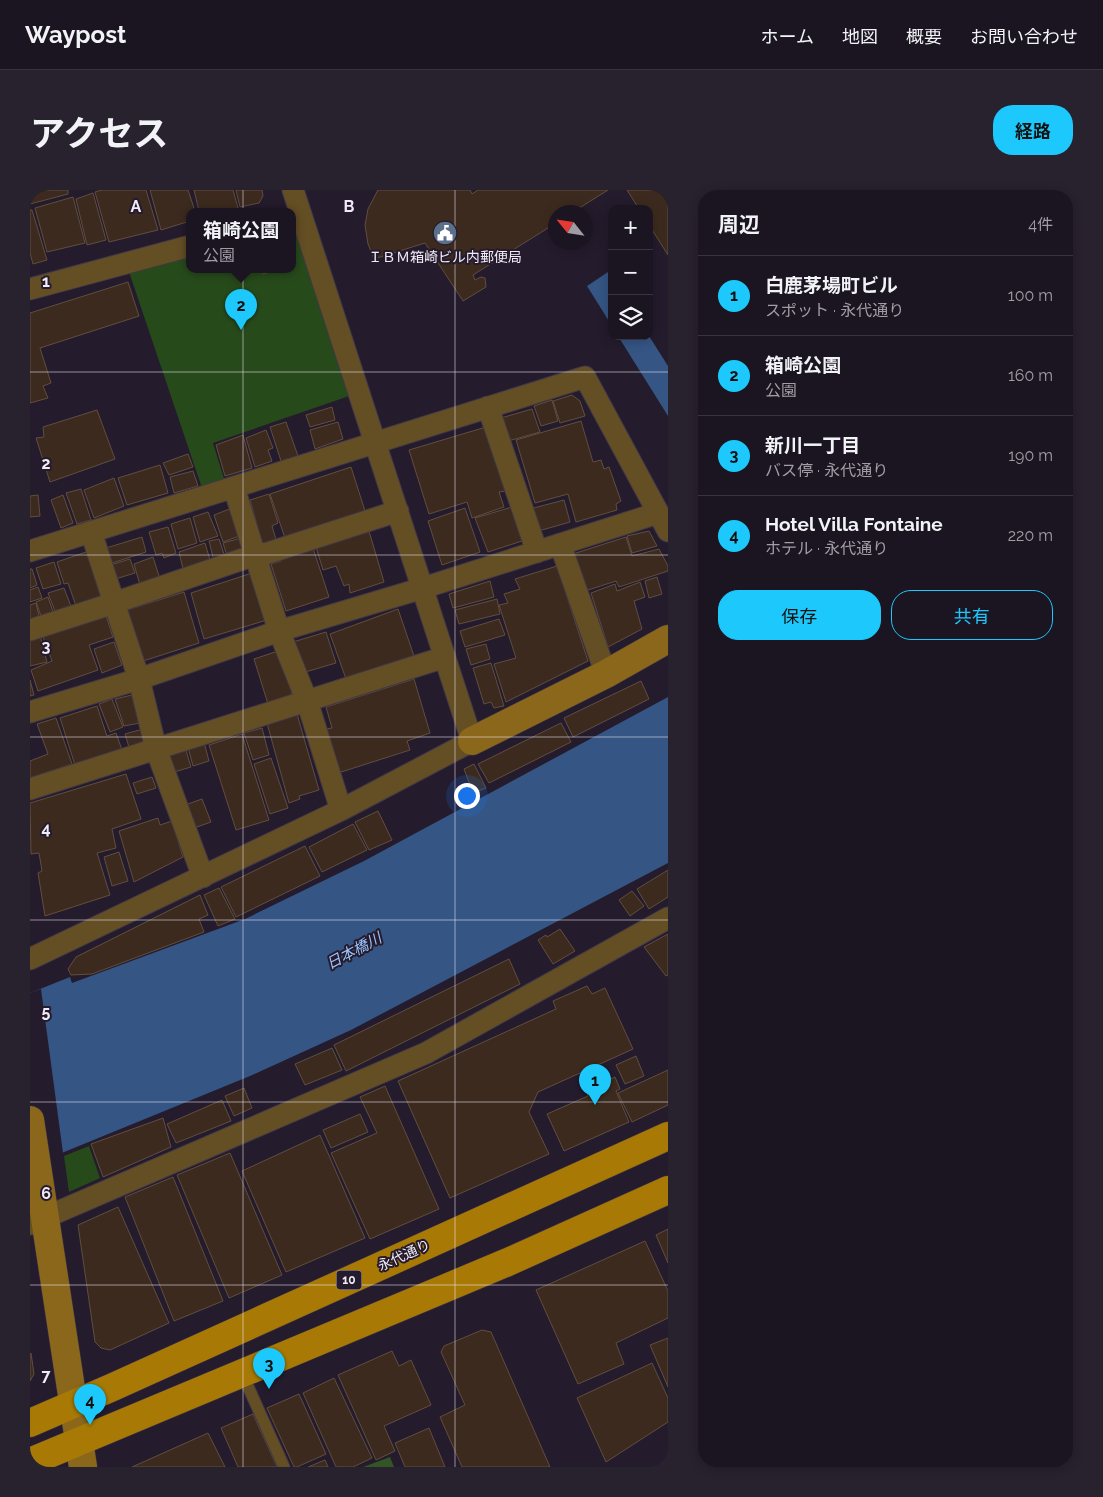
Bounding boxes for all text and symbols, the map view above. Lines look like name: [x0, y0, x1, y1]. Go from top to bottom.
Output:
text: Waypost: [25, 20, 126, 49]
text: ホーム: [761, 26, 814, 47]
text: 地図: [842, 26, 878, 47]
text: 概要: [906, 26, 942, 47]
text: お問い合わせ: [970, 26, 1078, 47]
button: 経路: [993, 105, 1073, 155]
text: アクセス: [30, 113, 168, 154]
text: A: [131, 197, 142, 216]
text: B: [344, 197, 355, 216]
north arrow: [548, 205, 593, 250]
map controls: [608, 205, 653, 340]
button: +: [608, 205, 653, 250]
popup: [186, 208, 296, 273]
text: 周辺: [718, 212, 760, 237]
text: 4件: [1028, 215, 1053, 234]
text: 箱崎公園: [203, 219, 279, 241]
public building icon: ＩＢＭ箱崎ビル内郵便局: [432, 220, 458, 246]
text: 公園: [203, 246, 235, 265]
place label: ＩＢＭ箱崎ビル内郵便局: [368, 249, 522, 265]
button: −: [608, 250, 653, 295]
text: 1: [42, 272, 50, 291]
text: 白鹿茅場町ビル: [765, 274, 898, 296]
text: 1: [730, 286, 738, 305]
text: 100 m: [1008, 286, 1053, 305]
pin: 2: [225, 289, 257, 330]
button: layers: [608, 295, 653, 340]
text: スポット · 永代通り: [765, 301, 904, 320]
text: 箱崎公園: [765, 354, 841, 376]
text: 2: [729, 366, 739, 385]
text: 160 m: [1008, 366, 1053, 385]
text: 公園: [765, 381, 797, 400]
text: 新川一丁目: [765, 434, 860, 456]
text: 3: [730, 446, 738, 465]
text: 190 m: [1008, 446, 1053, 465]
text: 2: [41, 454, 51, 473]
text: バス停 · 永代通り: [765, 461, 888, 480]
text: Hotel Villa Fontaine: [765, 513, 943, 535]
text: 4: [729, 526, 739, 545]
text: 220 m: [1008, 526, 1053, 545]
text: ホテル · 永代通り: [765, 539, 888, 558]
button: 保存: [718, 590, 881, 640]
button: 共有: [891, 590, 1053, 640]
text: 3: [42, 637, 51, 656]
your location: [454, 783, 480, 809]
text: 4: [41, 819, 51, 838]
water label: 日本橋川: [323, 928, 386, 973]
text: 5: [42, 1002, 51, 1021]
pin: 1: [579, 1064, 611, 1105]
text: 6: [41, 1184, 51, 1203]
street label: 永代通り: [375, 1236, 433, 1274]
road number: 10: [336, 1270, 362, 1290]
pin: 3: [253, 1348, 285, 1389]
text: 7: [42, 1366, 51, 1385]
pin: 4: [74, 1384, 106, 1425]

